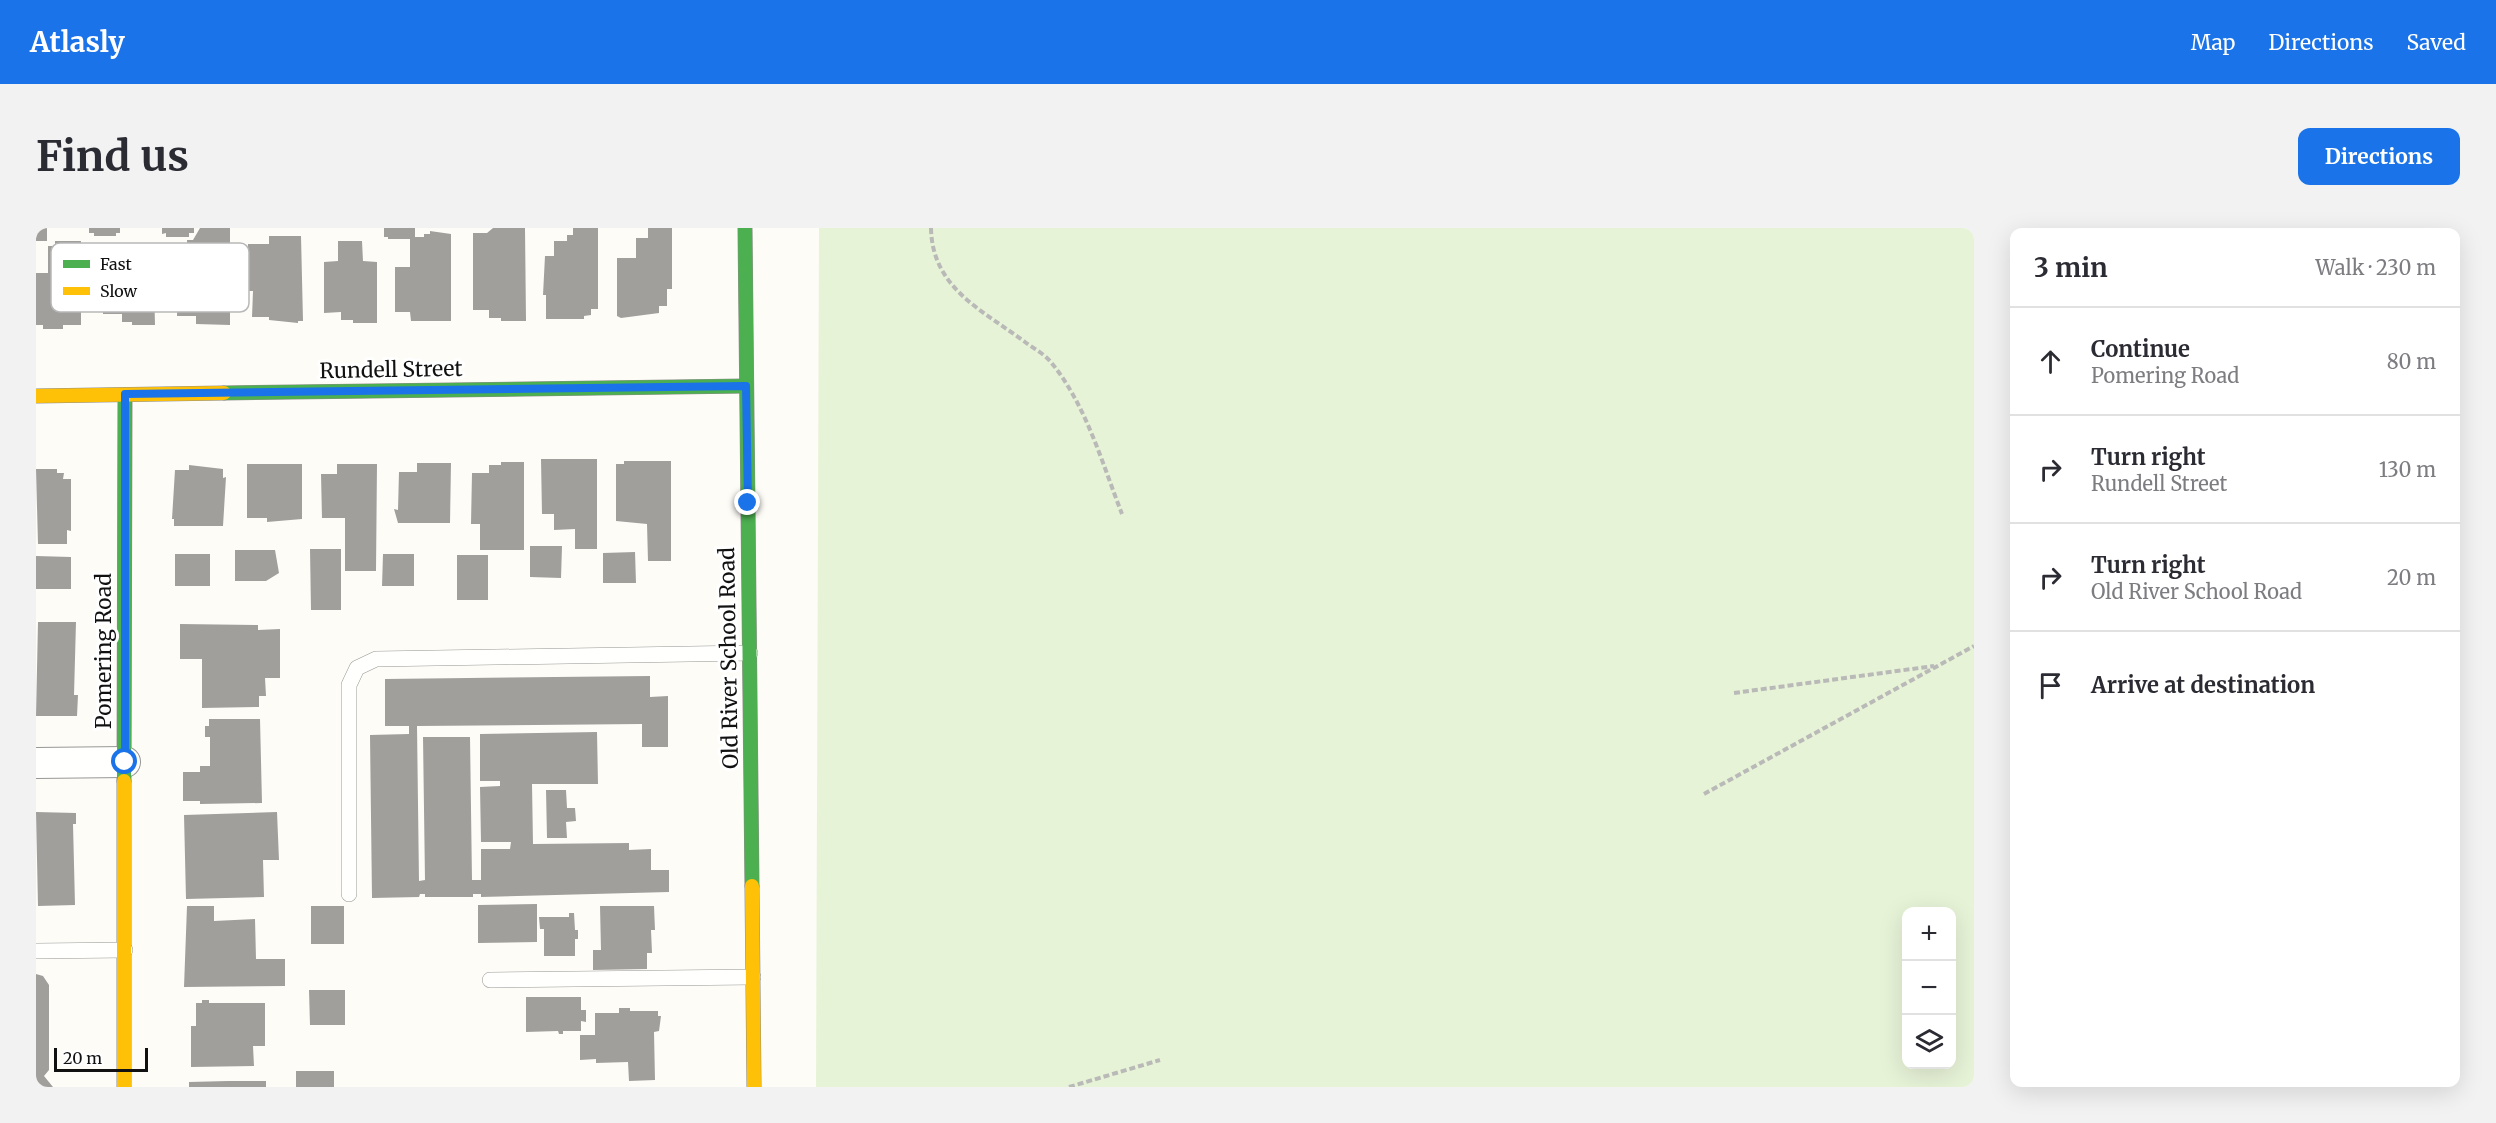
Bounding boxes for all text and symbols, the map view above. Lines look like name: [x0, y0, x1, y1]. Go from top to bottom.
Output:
text: Atlasly: [30, 24, 125, 60]
text: Map: [2191, 29, 2235, 56]
text: Directions: [2268, 29, 2373, 56]
text: Saved: [2406, 29, 2466, 56]
button: Directions: [2298, 128, 2460, 185]
text: Find us: [36, 130, 189, 182]
legend: [51, 243, 249, 312]
text: 3 min: [2034, 251, 2108, 284]
text: Fast: [100, 254, 133, 274]
text: Walk · 230 m: [2316, 255, 2436, 280]
text: Slow: [100, 281, 138, 301]
text: Continue: [2091, 335, 2190, 363]
icon: ahead: [2034, 345, 2067, 378]
text: 80 m: [2387, 349, 2436, 374]
street label: Rundell Street: [319, 355, 463, 384]
text: Pomering Road: [2091, 363, 2239, 388]
text: Turn right: [2091, 443, 2205, 471]
icon: right: [2034, 453, 2067, 486]
text: 130 m: [2379, 457, 2436, 482]
text: Rundell Street: [2091, 471, 2227, 496]
route end: [734, 489, 760, 515]
street label: Old River School Road: [713, 547, 744, 769]
text: Turn right: [2091, 551, 2205, 579]
icon: right: [2034, 561, 2067, 594]
text: 20 m: [2387, 565, 2436, 590]
street label: Pomering Road: [90, 573, 117, 729]
text: Old River School Road: [2091, 579, 2302, 604]
icon: arrive: [2034, 669, 2067, 702]
text: Arrive at destination: [2091, 671, 2315, 699]
route start: [111, 748, 137, 774]
map controls: [1902, 907, 1956, 1069]
button: +: [1902, 907, 1956, 961]
button: −: [1902, 961, 1956, 1015]
button: layers: [1902, 1015, 1956, 1069]
scale bar: [54, 1045, 148, 1072]
text: 20 m: [63, 1048, 102, 1068]

